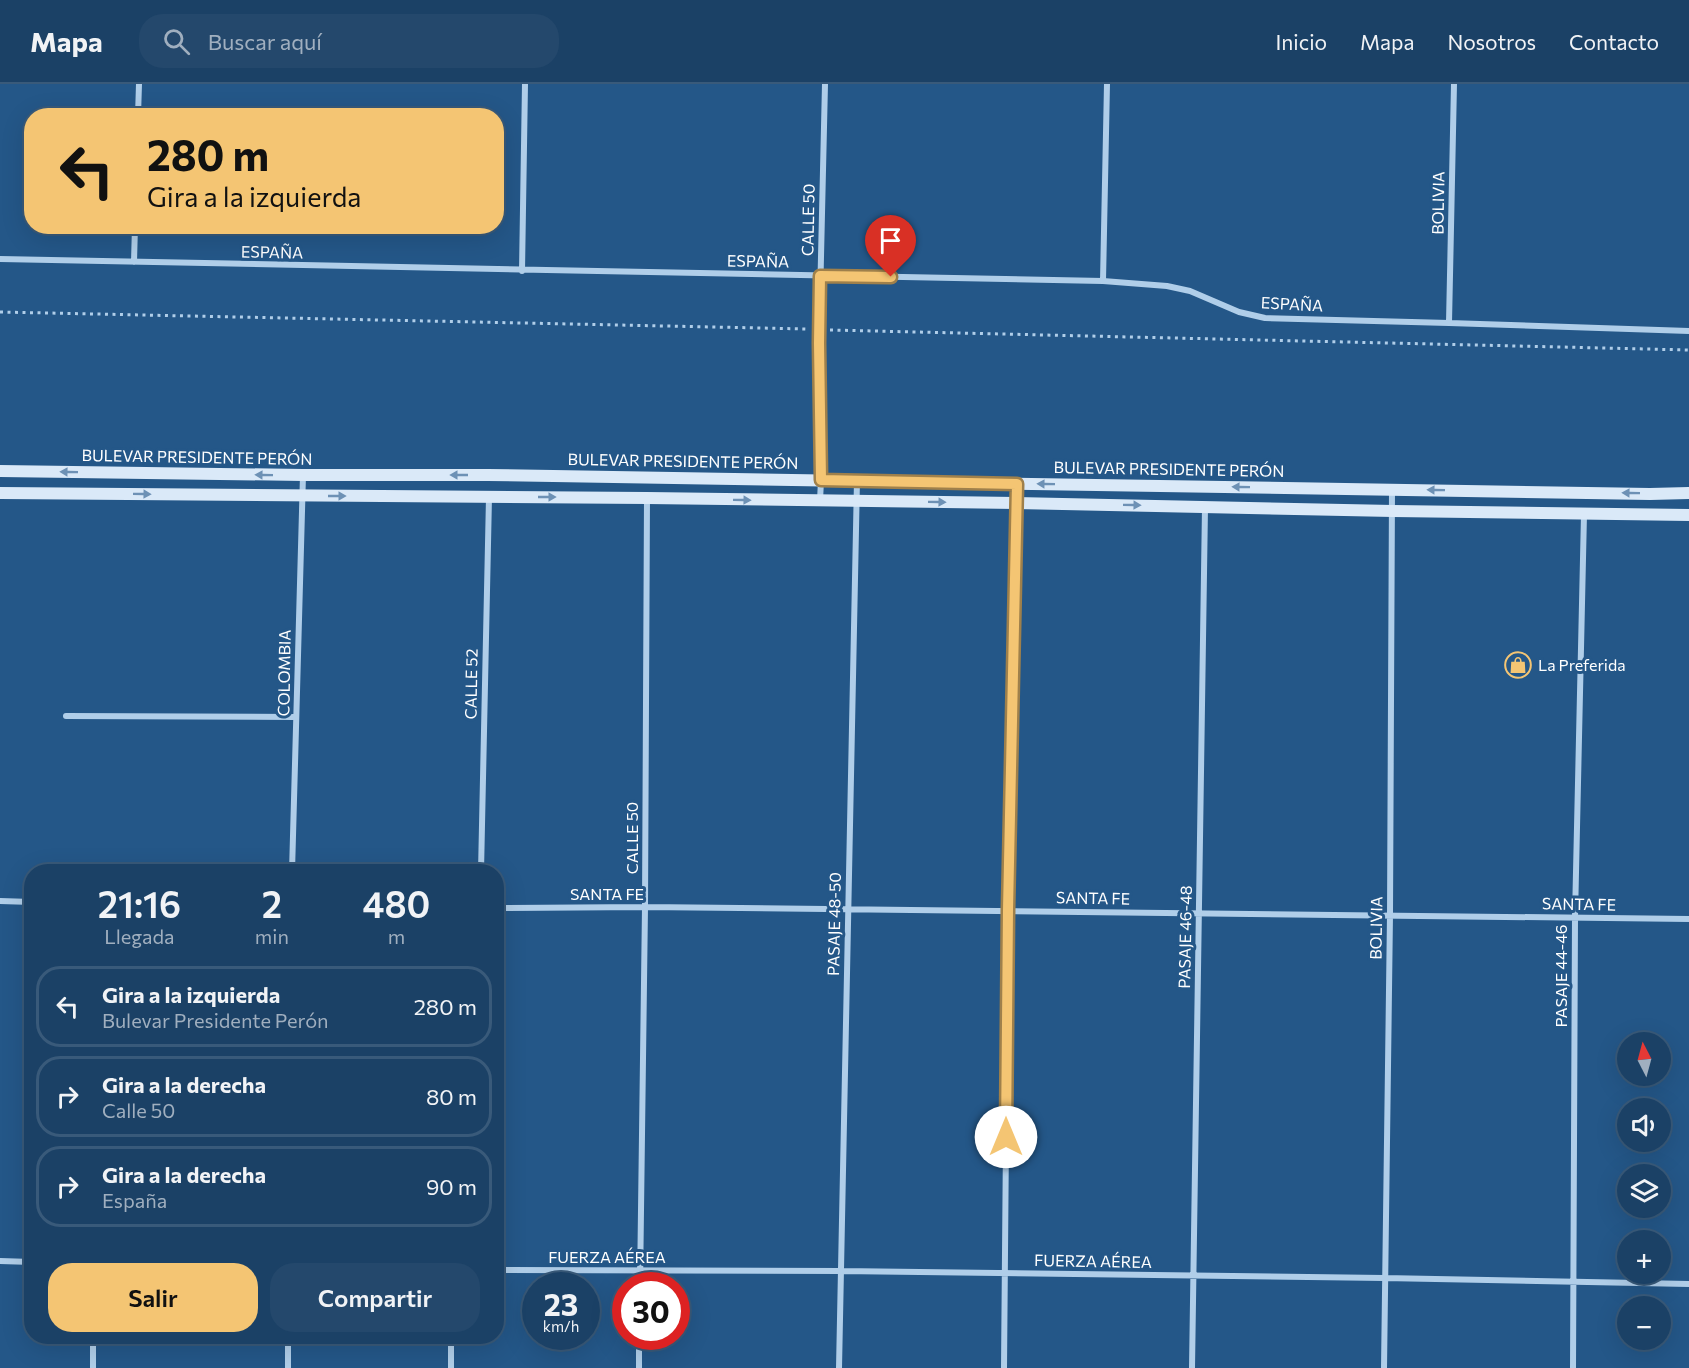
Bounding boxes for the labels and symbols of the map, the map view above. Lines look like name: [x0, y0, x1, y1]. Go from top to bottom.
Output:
street label: BOLIVIA: [1427, 171, 1448, 235]
street label: CALLE 50: [797, 184, 818, 256]
pin: [865, 215, 916, 277]
street label: ESPAÑA: [241, 241, 303, 262]
street label: ESPAÑA: [727, 250, 789, 271]
street label: ESPAÑA: [1260, 292, 1324, 315]
street label: BULEVAR PRESIDENTE PERÓN: [81, 445, 313, 468]
street label: BULEVAR PRESIDENTE PERÓN: [567, 449, 799, 472]
street label: BULEVAR PRESIDENTE PERÓN: [1053, 457, 1285, 480]
one-way arrow: [59, 467, 78, 477]
one-way arrow: [254, 470, 273, 480]
one-way arrow: [449, 470, 468, 480]
one-way arrow: [1036, 479, 1055, 489]
one-way arrow: [1231, 482, 1250, 492]
one-way arrow: [1426, 485, 1445, 495]
one-way arrow: [1621, 489, 1640, 498]
one-way arrow: [133, 490, 152, 499]
one-way arrow: [328, 491, 347, 501]
one-way arrow: [538, 492, 557, 502]
one-way arrow: [733, 495, 752, 505]
one-way arrow: [928, 497, 947, 507]
one-way arrow: [1123, 501, 1142, 510]
street label: COLOMBIA: [273, 629, 294, 717]
street label: CALLE 52: [460, 648, 481, 720]
shop icon: La Preferida: [1503, 650, 1533, 680]
place label: La Preferida: [1538, 655, 1626, 674]
street label: CALLE 50: [622, 802, 641, 874]
street label: PASAJE 48-50: [823, 872, 844, 976]
street label: SANTA FE: [570, 884, 644, 903]
street label: PASAJE 46-48: [1174, 885, 1195, 989]
street label: SANTA FE: [1056, 887, 1130, 908]
street label: SANTA FE: [1542, 893, 1616, 914]
street label: BOLIVIA: [1365, 896, 1386, 960]
street label: PASAJE 44-46: [1551, 924, 1570, 1028]
north arrow: [1617, 1032, 1671, 1086]
position arrow: [974, 1105, 1038, 1169]
street label: FUERZA AÉREA: [548, 1247, 666, 1266]
street label: FUERZA AÉREA: [1034, 1250, 1152, 1271]
speed limit sign: 30: [612, 1272, 690, 1350]

